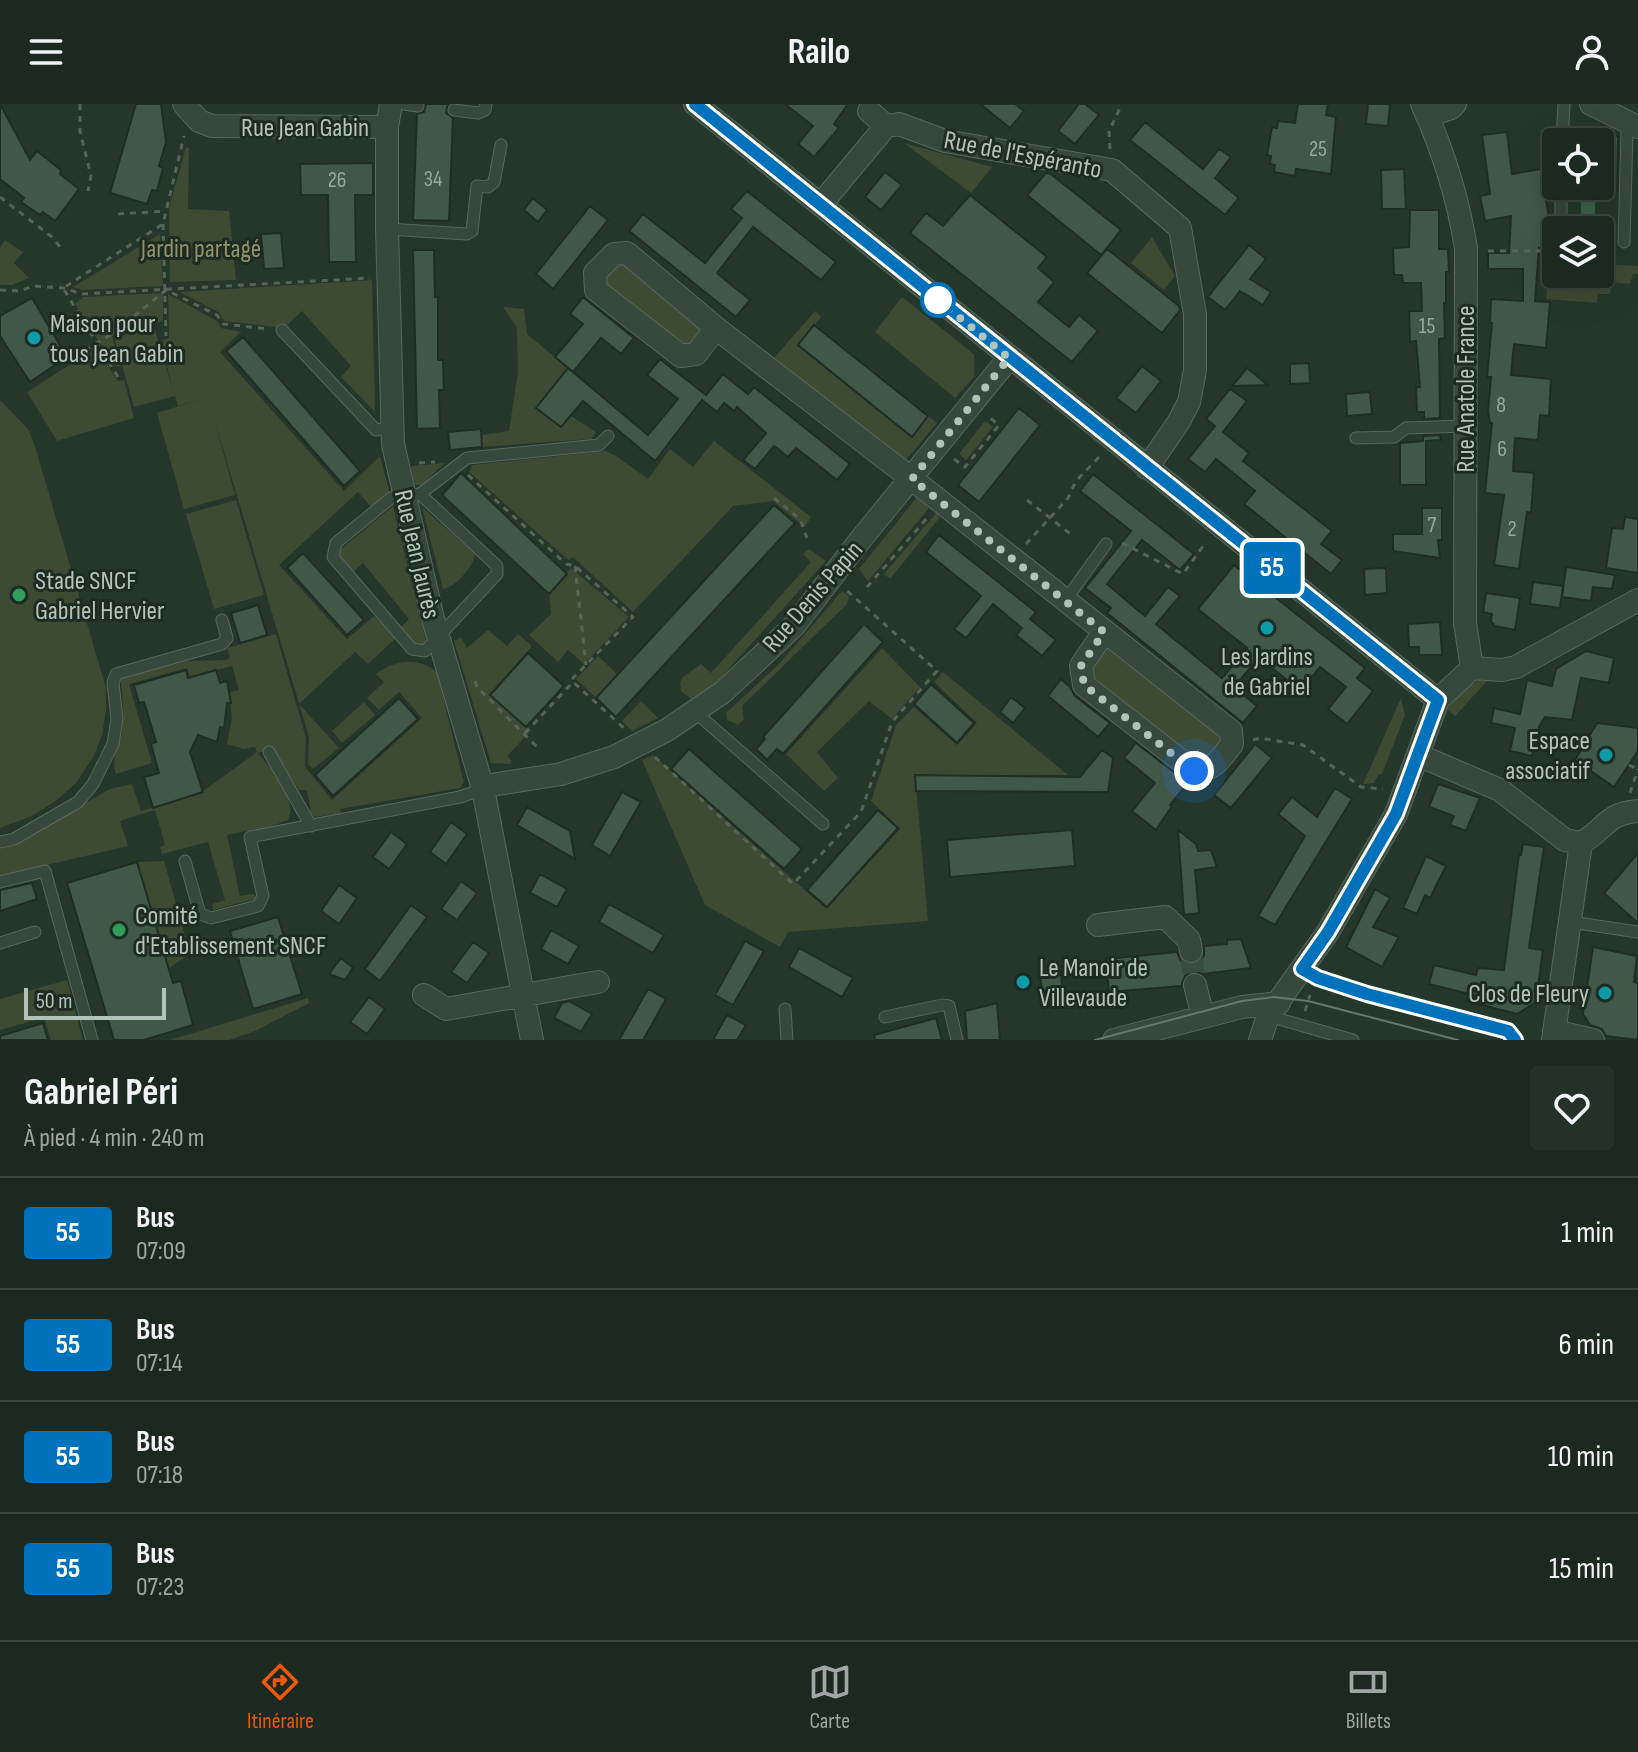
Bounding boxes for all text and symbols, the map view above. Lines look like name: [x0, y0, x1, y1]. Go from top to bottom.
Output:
icon: menu: [24, 30, 68, 74]
icon: person: [1570, 30, 1614, 74]
text: Railo: [788, 31, 850, 74]
street label: Rue Jean Gabin: [241, 113, 369, 144]
street label: Rue de l'Espéranto: [941, 125, 1104, 186]
map controls: [1542, 128, 1614, 288]
button: locate: [1542, 128, 1614, 200]
house number: 25: [1309, 136, 1327, 163]
house number: 34: [424, 166, 442, 193]
house number: 26: [328, 167, 346, 194]
button: layers: [1542, 216, 1614, 288]
park label: Jardin partagé: [140, 234, 261, 265]
unlabelled marker: [921, 283, 955, 317]
street label: Rue Anatole France: [1451, 306, 1482, 472]
place label: Maison pour tous Jean Gabin: [50, 309, 184, 370]
house number: 15: [1419, 313, 1435, 340]
marker: Maison pour tous Jean Gabin: [25, 329, 43, 347]
house number: 8: [1496, 392, 1506, 419]
house number: 6: [1497, 436, 1507, 463]
street label: Rue Jean Jaurès: [387, 487, 446, 622]
house number: 7: [1428, 512, 1437, 539]
house number: 2: [1507, 516, 1517, 543]
street label: Rue Denis Papin: [756, 535, 870, 659]
line badge: 55: [1236, 542, 1308, 594]
text: 55: [1260, 551, 1284, 584]
place label: Stade SNCF Gabriel Hervier: [35, 566, 165, 627]
marker: Stade SNCF Gabriel Hervier: [10, 586, 28, 604]
marker: Les Jardins de Gabriel: [1258, 619, 1276, 637]
place label: Les Jardins de Gabriel: [1221, 642, 1313, 703]
place label: Espace associatif: [1505, 726, 1590, 787]
marker: Espace associatif: [1597, 746, 1615, 764]
your location: [1174, 751, 1214, 791]
place label: Comité d'Etablissement SNCF: [135, 901, 326, 962]
marker: Comité d'Etablissement SNCF: [110, 921, 128, 939]
place label: Le Manoir de Villevaude: [1039, 953, 1148, 1014]
marker: Le Manoir de Villevaude: [1014, 973, 1032, 991]
place label: Clos de Fleury: [1468, 979, 1589, 1010]
scale bar: [24, 984, 166, 1020]
marker: Clos de Fleury: [1596, 984, 1614, 1002]
text: 50 m: [36, 988, 72, 1015]
button: heart: [1530, 1066, 1614, 1150]
text: Gabriel Péri: [24, 1070, 178, 1115]
text: À pied · 4 min · 240 m: [24, 1123, 205, 1154]
text: Bus: [136, 1200, 175, 1236]
text: 1 min: [1561, 1215, 1614, 1251]
text: 55: [56, 1216, 80, 1249]
text: 07:09: [136, 1236, 186, 1267]
text: Bus: [136, 1312, 175, 1348]
text: 6 min: [1558, 1327, 1614, 1363]
text: 55: [56, 1328, 80, 1361]
text: 07:14: [136, 1348, 183, 1379]
text: Bus: [136, 1424, 175, 1460]
text: 10 min: [1548, 1439, 1614, 1475]
text: 55: [56, 1440, 80, 1473]
text: 07:18: [136, 1460, 183, 1491]
text: Bus: [136, 1536, 175, 1572]
text: 15 min: [1549, 1551, 1614, 1587]
text: 55: [56, 1552, 80, 1585]
text: 07:23: [136, 1572, 184, 1603]
tab: Itinéraire: [247, 1660, 314, 1735]
tab: Carte: [808, 1660, 852, 1735]
tab: Billets: [1346, 1660, 1391, 1735]

